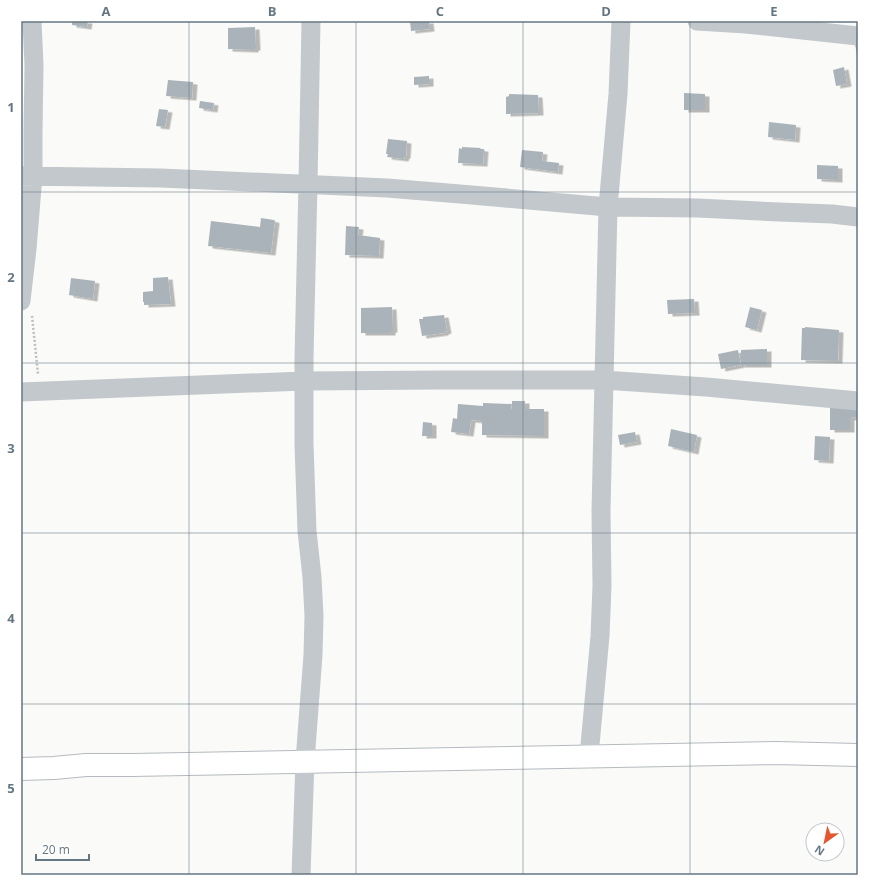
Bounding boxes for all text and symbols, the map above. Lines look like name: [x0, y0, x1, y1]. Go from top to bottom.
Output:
text: A: [102, 2, 111, 20]
text: B: [268, 2, 277, 20]
text: C: [436, 2, 444, 20]
text: D: [601, 2, 611, 20]
text: E: [770, 2, 778, 20]
text: 1: [7, 98, 15, 116]
text: 2: [7, 268, 15, 286]
text: 3: [7, 439, 15, 457]
text: 4: [7, 609, 15, 627]
text: 5: [7, 779, 15, 797]
north arrow: [805, 822, 845, 862]
scale bar: [36, 836, 89, 862]
text: 20 m: [42, 841, 70, 858]
text: N: [811, 842, 827, 860]

